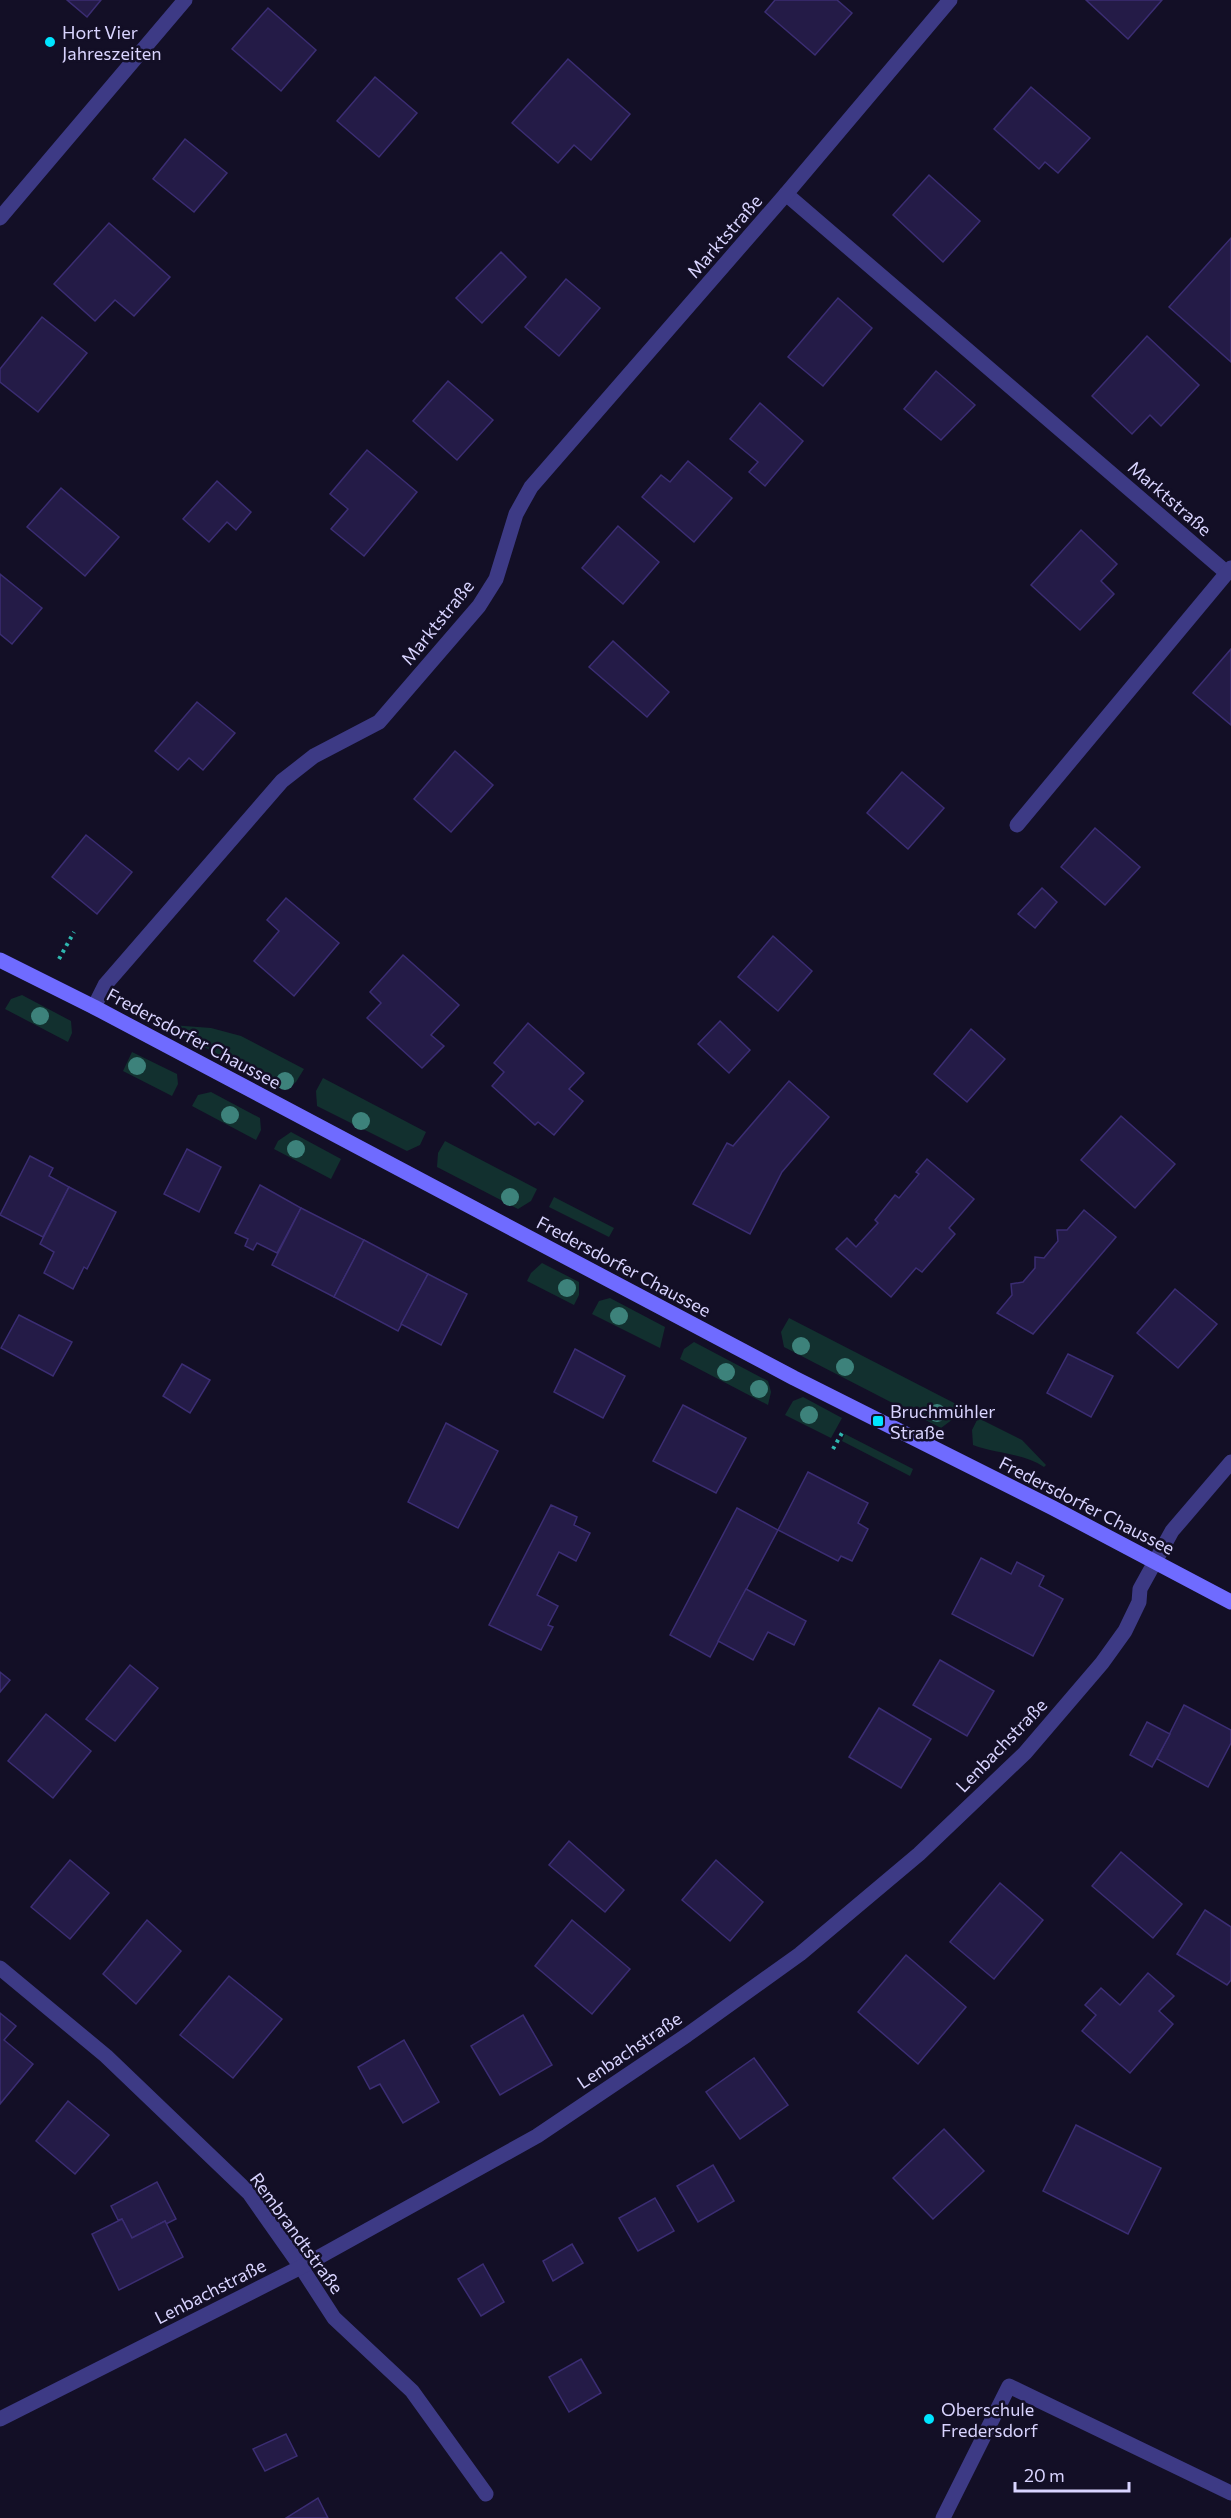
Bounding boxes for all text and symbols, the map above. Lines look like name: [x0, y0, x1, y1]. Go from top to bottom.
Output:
place label: Hort Vier Jahreszeiten: [62, 21, 162, 64]
marker: Hort Vier Jahreszeiten: [43, 35, 57, 49]
street label: Marktstraße: [682, 190, 766, 282]
street label: Marktstraße: [1124, 456, 1216, 540]
street label: Marktstraße: [396, 575, 478, 669]
street label: Fredersdorfer Chaussee: [103, 983, 285, 1093]
street label: Fredersdorfer Chaussee: [533, 1211, 715, 1321]
place label: Bruchmühler Straße: [890, 1400, 995, 1443]
marker: Bruchmühler Straße: [871, 1414, 885, 1428]
street label: Fredersdorfer Chaussee: [996, 1451, 1178, 1559]
street label: Lenbachstraße: [951, 1694, 1051, 1796]
street label: Lenbachstraße: [572, 2007, 686, 2093]
street label: Rembrandtstraße: [246, 2168, 348, 2298]
street label: Lenbachstraße: [151, 2254, 269, 2328]
place label: Oberschule Fredersdorf: [941, 2398, 1039, 2441]
marker: Oberschule Fredersdorf: [922, 2412, 936, 2426]
scale bar: [1015, 2455, 1129, 2493]
text: 20 m: [1024, 2464, 1065, 2486]

